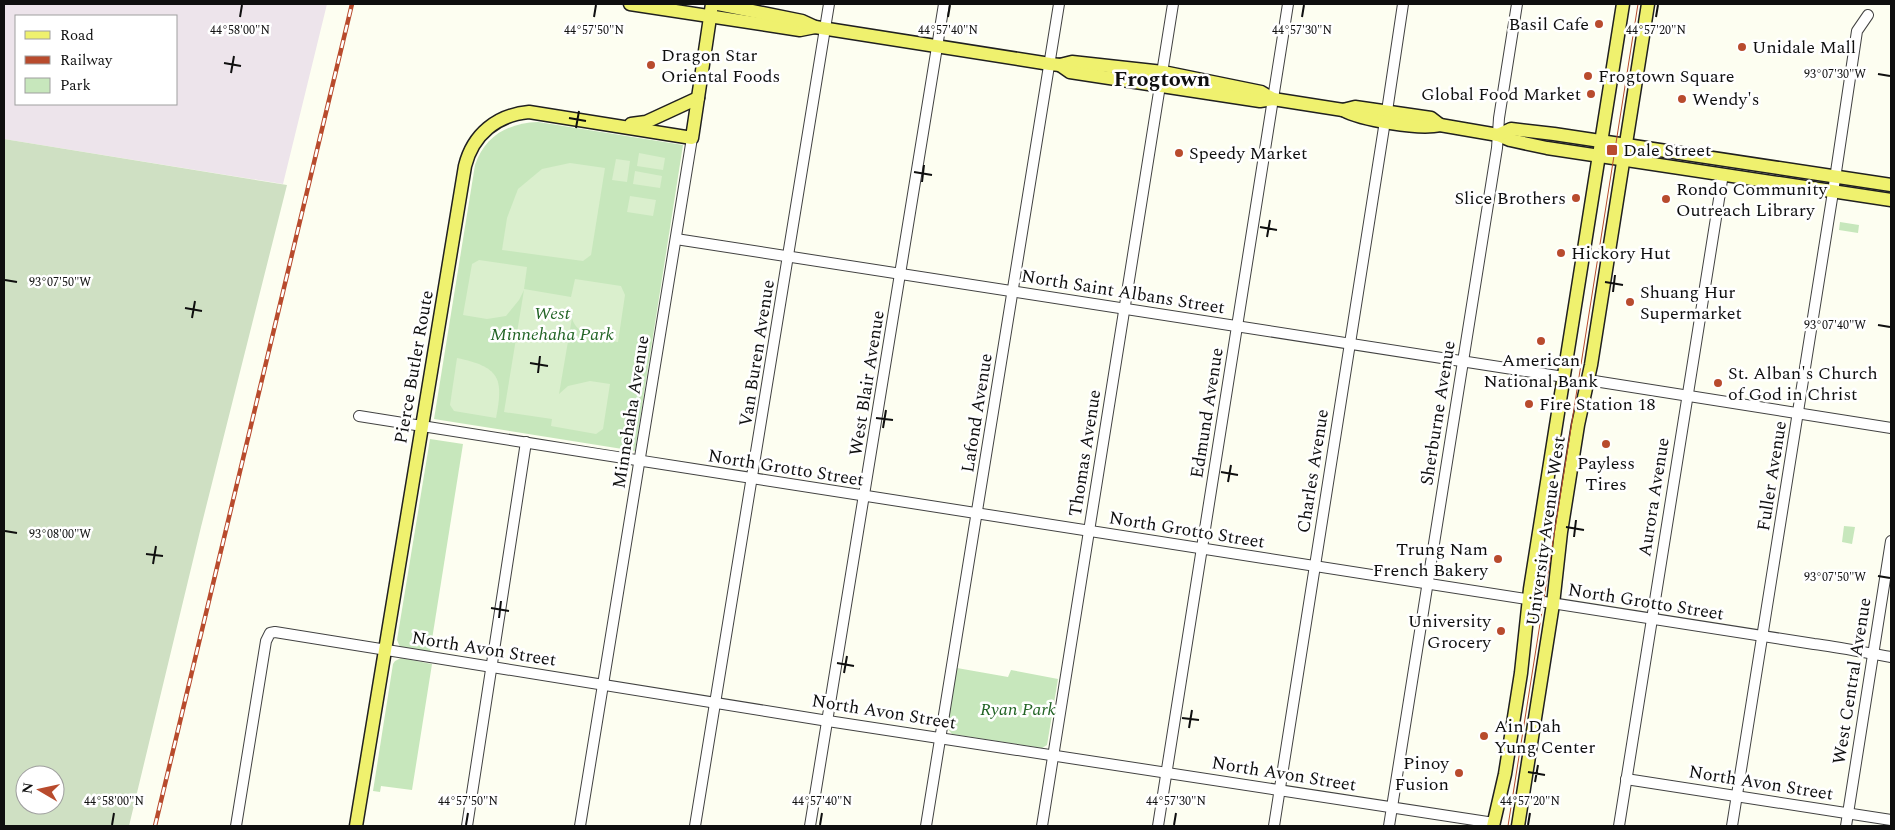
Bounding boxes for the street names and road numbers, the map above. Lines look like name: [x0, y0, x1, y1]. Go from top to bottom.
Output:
street label: North Saint Albans Street: [1019, 263, 1227, 321]
street label: Van Buren Avenue: [732, 278, 782, 428]
street label: Pierce Butler Route: [387, 288, 441, 446]
street label: West Blair Avenue: [842, 308, 892, 458]
street label: Minnehaha Avenue: [606, 333, 656, 491]
street label: Sherburne Avenue: [1413, 339, 1463, 487]
street label: Edmund Avenue: [1183, 346, 1231, 480]
street label: Lafond Avenue: [954, 351, 1000, 475]
street label: Thomas Avenue: [1062, 388, 1108, 518]
street label: Charles Avenue: [1290, 407, 1336, 535]
street label: Fuller Avenue: [1750, 419, 1794, 533]
street label: University Avenue West: [1519, 434, 1573, 628]
street label: Aurora Avenue: [1631, 436, 1677, 558]
street label: North Grotto Street: [706, 442, 866, 494]
street label: North Grotto Street: [1107, 504, 1267, 556]
street label: North Grotto Street: [1566, 576, 1726, 628]
street label: West Central Avenue: [1825, 596, 1879, 766]
street label: North Avon Street: [410, 624, 558, 674]
street label: North Avon Street: [810, 687, 958, 737]
street label: North Avon Street: [1210, 749, 1358, 799]
street label: North Avon Street: [1687, 758, 1835, 808]

